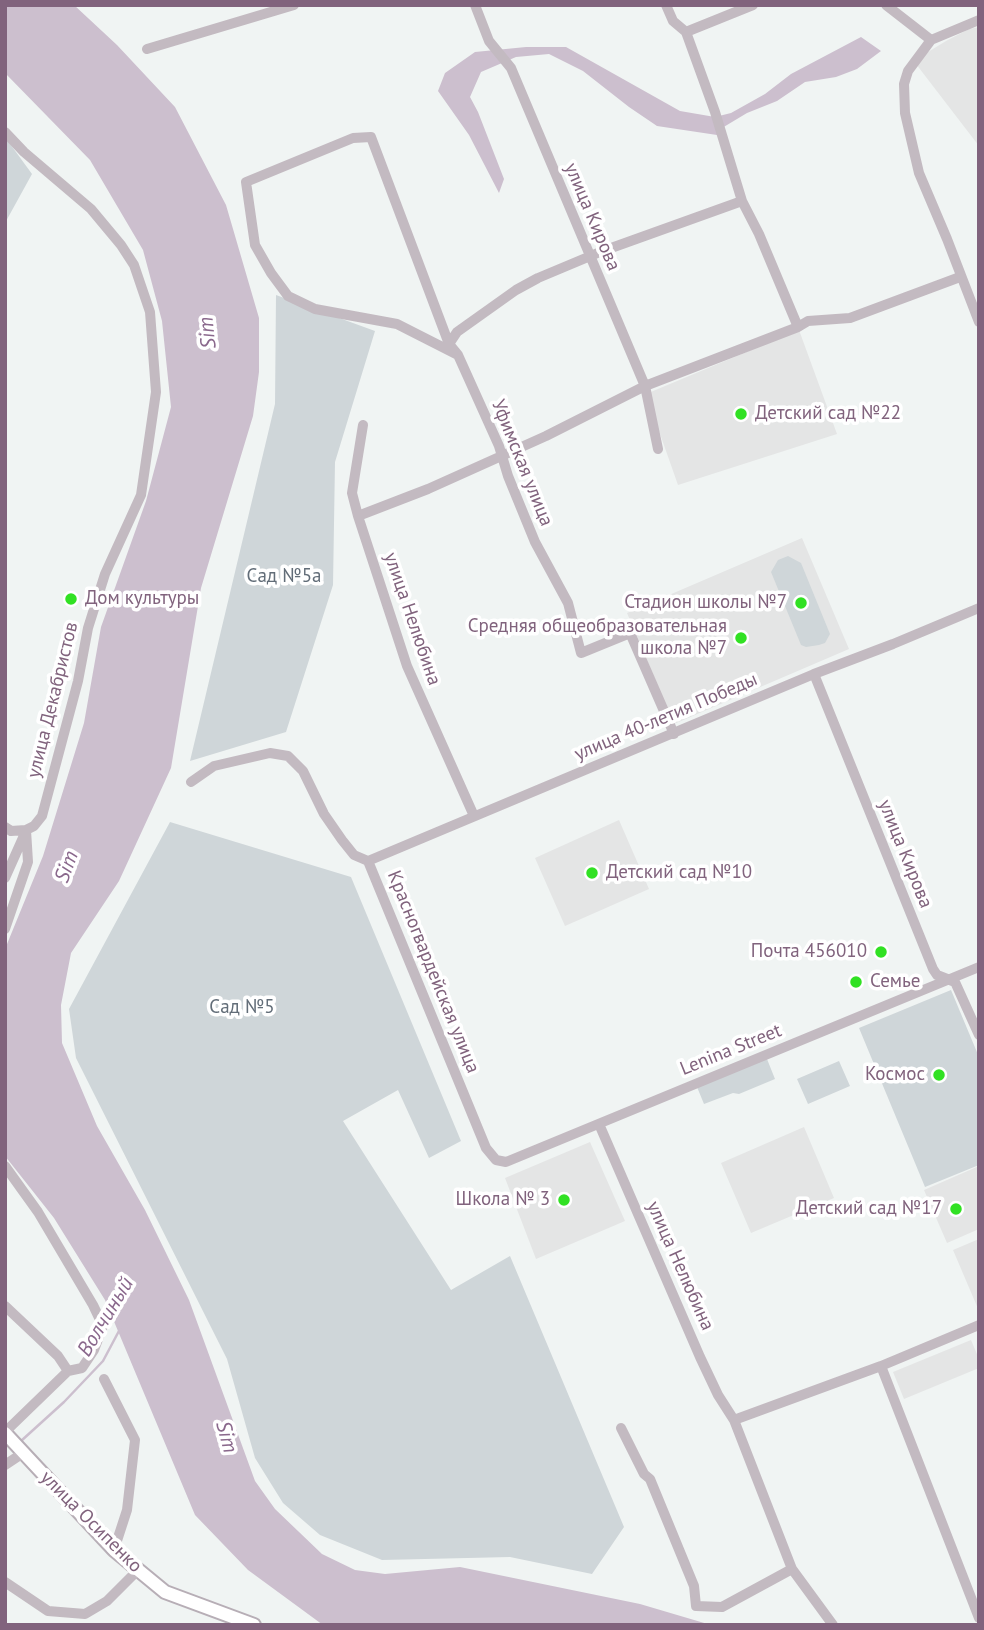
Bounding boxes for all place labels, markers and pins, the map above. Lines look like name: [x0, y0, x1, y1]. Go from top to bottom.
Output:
place label: Детский сад №22: [755, 403, 901, 425]
marker: Детский сад №22: [733, 406, 749, 422]
place label: Дом культуры: [85, 588, 199, 610]
marker: Дом культуры: [63, 591, 79, 607]
place label: Стадион школы №7: [624, 592, 787, 614]
marker: Стадион школы №7: [793, 595, 809, 611]
place label: Средняя общеобразовательная школа №7: [468, 616, 727, 660]
marker: Средняя общеобразовательная школа №7: [733, 630, 749, 646]
place label: Детский сад №10: [606, 862, 752, 884]
marker: Детский сад №10: [584, 865, 600, 881]
place label: Почта 456010: [751, 941, 867, 963]
marker: Почта 456010: [873, 944, 889, 960]
place label: Семье: [870, 971, 920, 993]
marker: Семье: [848, 974, 864, 990]
place label: Космос: [865, 1064, 925, 1086]
marker: Космос: [931, 1067, 947, 1083]
place label: Школа № 3: [455, 1189, 550, 1211]
marker: Школа № 3: [556, 1192, 572, 1208]
place label: Детский сад №17: [796, 1198, 942, 1220]
marker: Детский сад №17: [948, 1201, 964, 1217]

